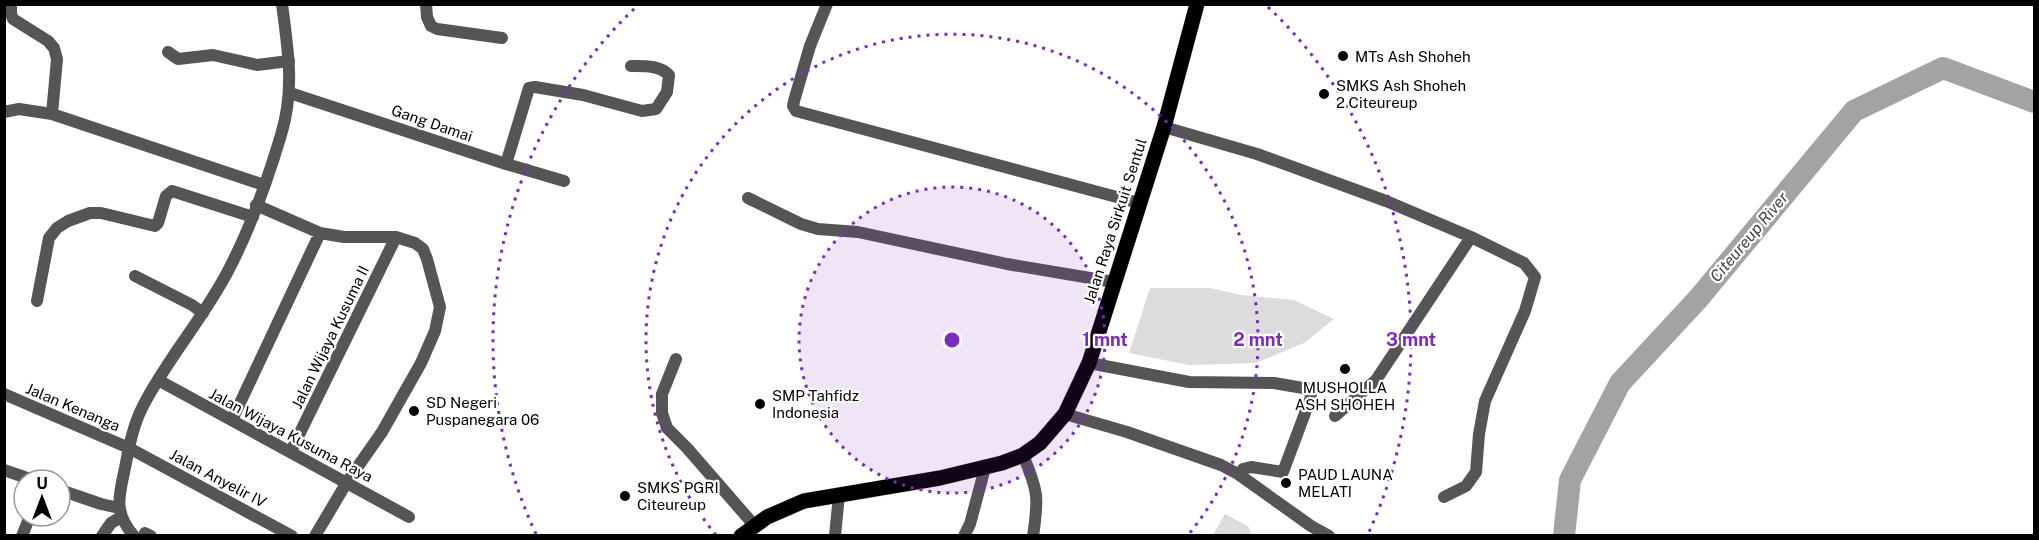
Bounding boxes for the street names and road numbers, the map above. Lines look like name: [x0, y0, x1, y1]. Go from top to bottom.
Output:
street label: Gang Damai: [389, 101, 475, 145]
street label: Jalan Raya Sirkuit Sentul: [1080, 136, 1150, 306]
street label: Jalan Wijaya Kusuma II: [288, 263, 372, 411]
street label: Jalan Kenanga: [23, 380, 123, 434]
street label: Jalan Wijaya Kusuma Raya: [206, 385, 376, 485]
street label: Jalan Anyelir IV: [167, 445, 269, 511]

